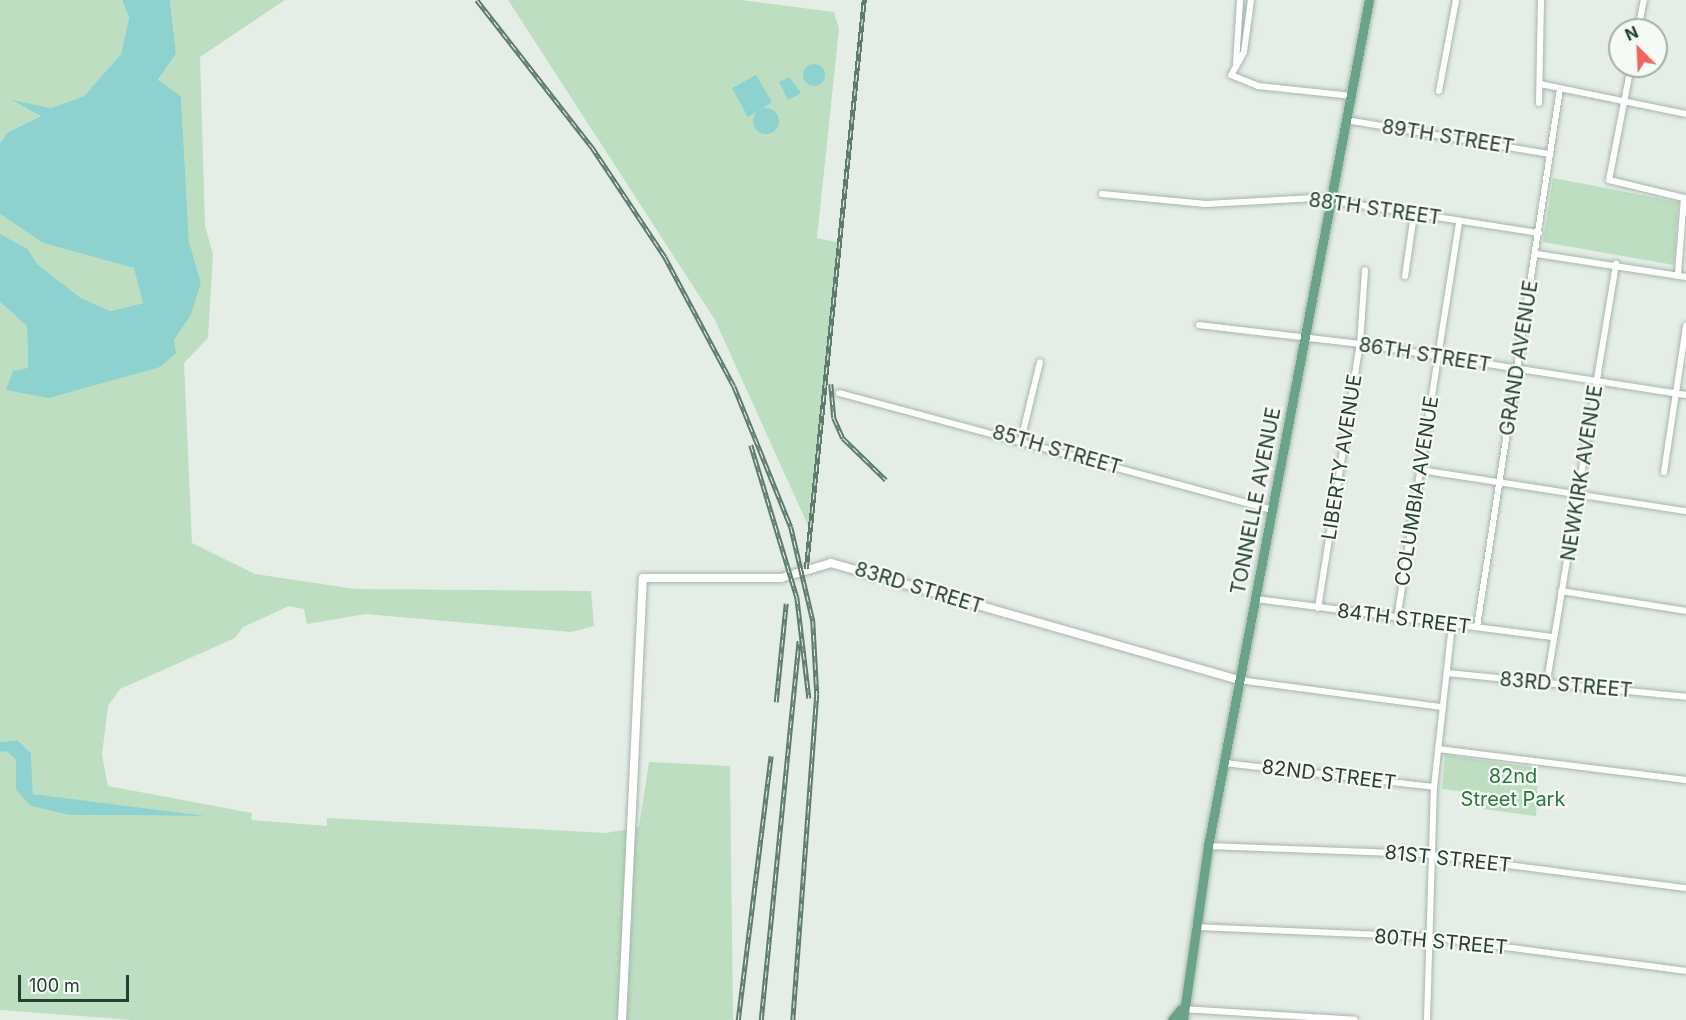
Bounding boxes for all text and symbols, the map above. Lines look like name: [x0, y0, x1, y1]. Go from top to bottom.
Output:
north arrow: [1608, 18, 1668, 78]
text: N: [1622, 22, 1641, 45]
street label: 89TH STREET: [1380, 115, 1516, 159]
street label: 88TH STREET: [1307, 188, 1443, 230]
street label: GRAND AVENUE: [1495, 279, 1543, 437]
street label: 86TH STREET: [1357, 333, 1493, 377]
street label: LIBERTY AVENUE: [1317, 372, 1367, 542]
street label: NEWKIRK AVENUE: [1556, 383, 1608, 563]
street label: COLUMBIA AVENUE: [1390, 394, 1444, 588]
street label: TONNELLE AVENUE: [1226, 405, 1286, 597]
street label: 85TH STREET: [990, 420, 1124, 480]
street label: 83RD STREET: [852, 557, 986, 619]
street label: 84TH STREET: [1336, 599, 1472, 639]
street label: 83RD STREET: [1499, 667, 1633, 703]
street label: 82ND STREET: [1260, 755, 1398, 795]
park label: 82nd Street Park: [1461, 765, 1565, 812]
street label: 81ST STREET: [1383, 840, 1513, 878]
street label: 80TH STREET: [1373, 924, 1509, 960]
scale bar: [21, 963, 132, 1001]
text: 100 m: [29, 975, 80, 996]

